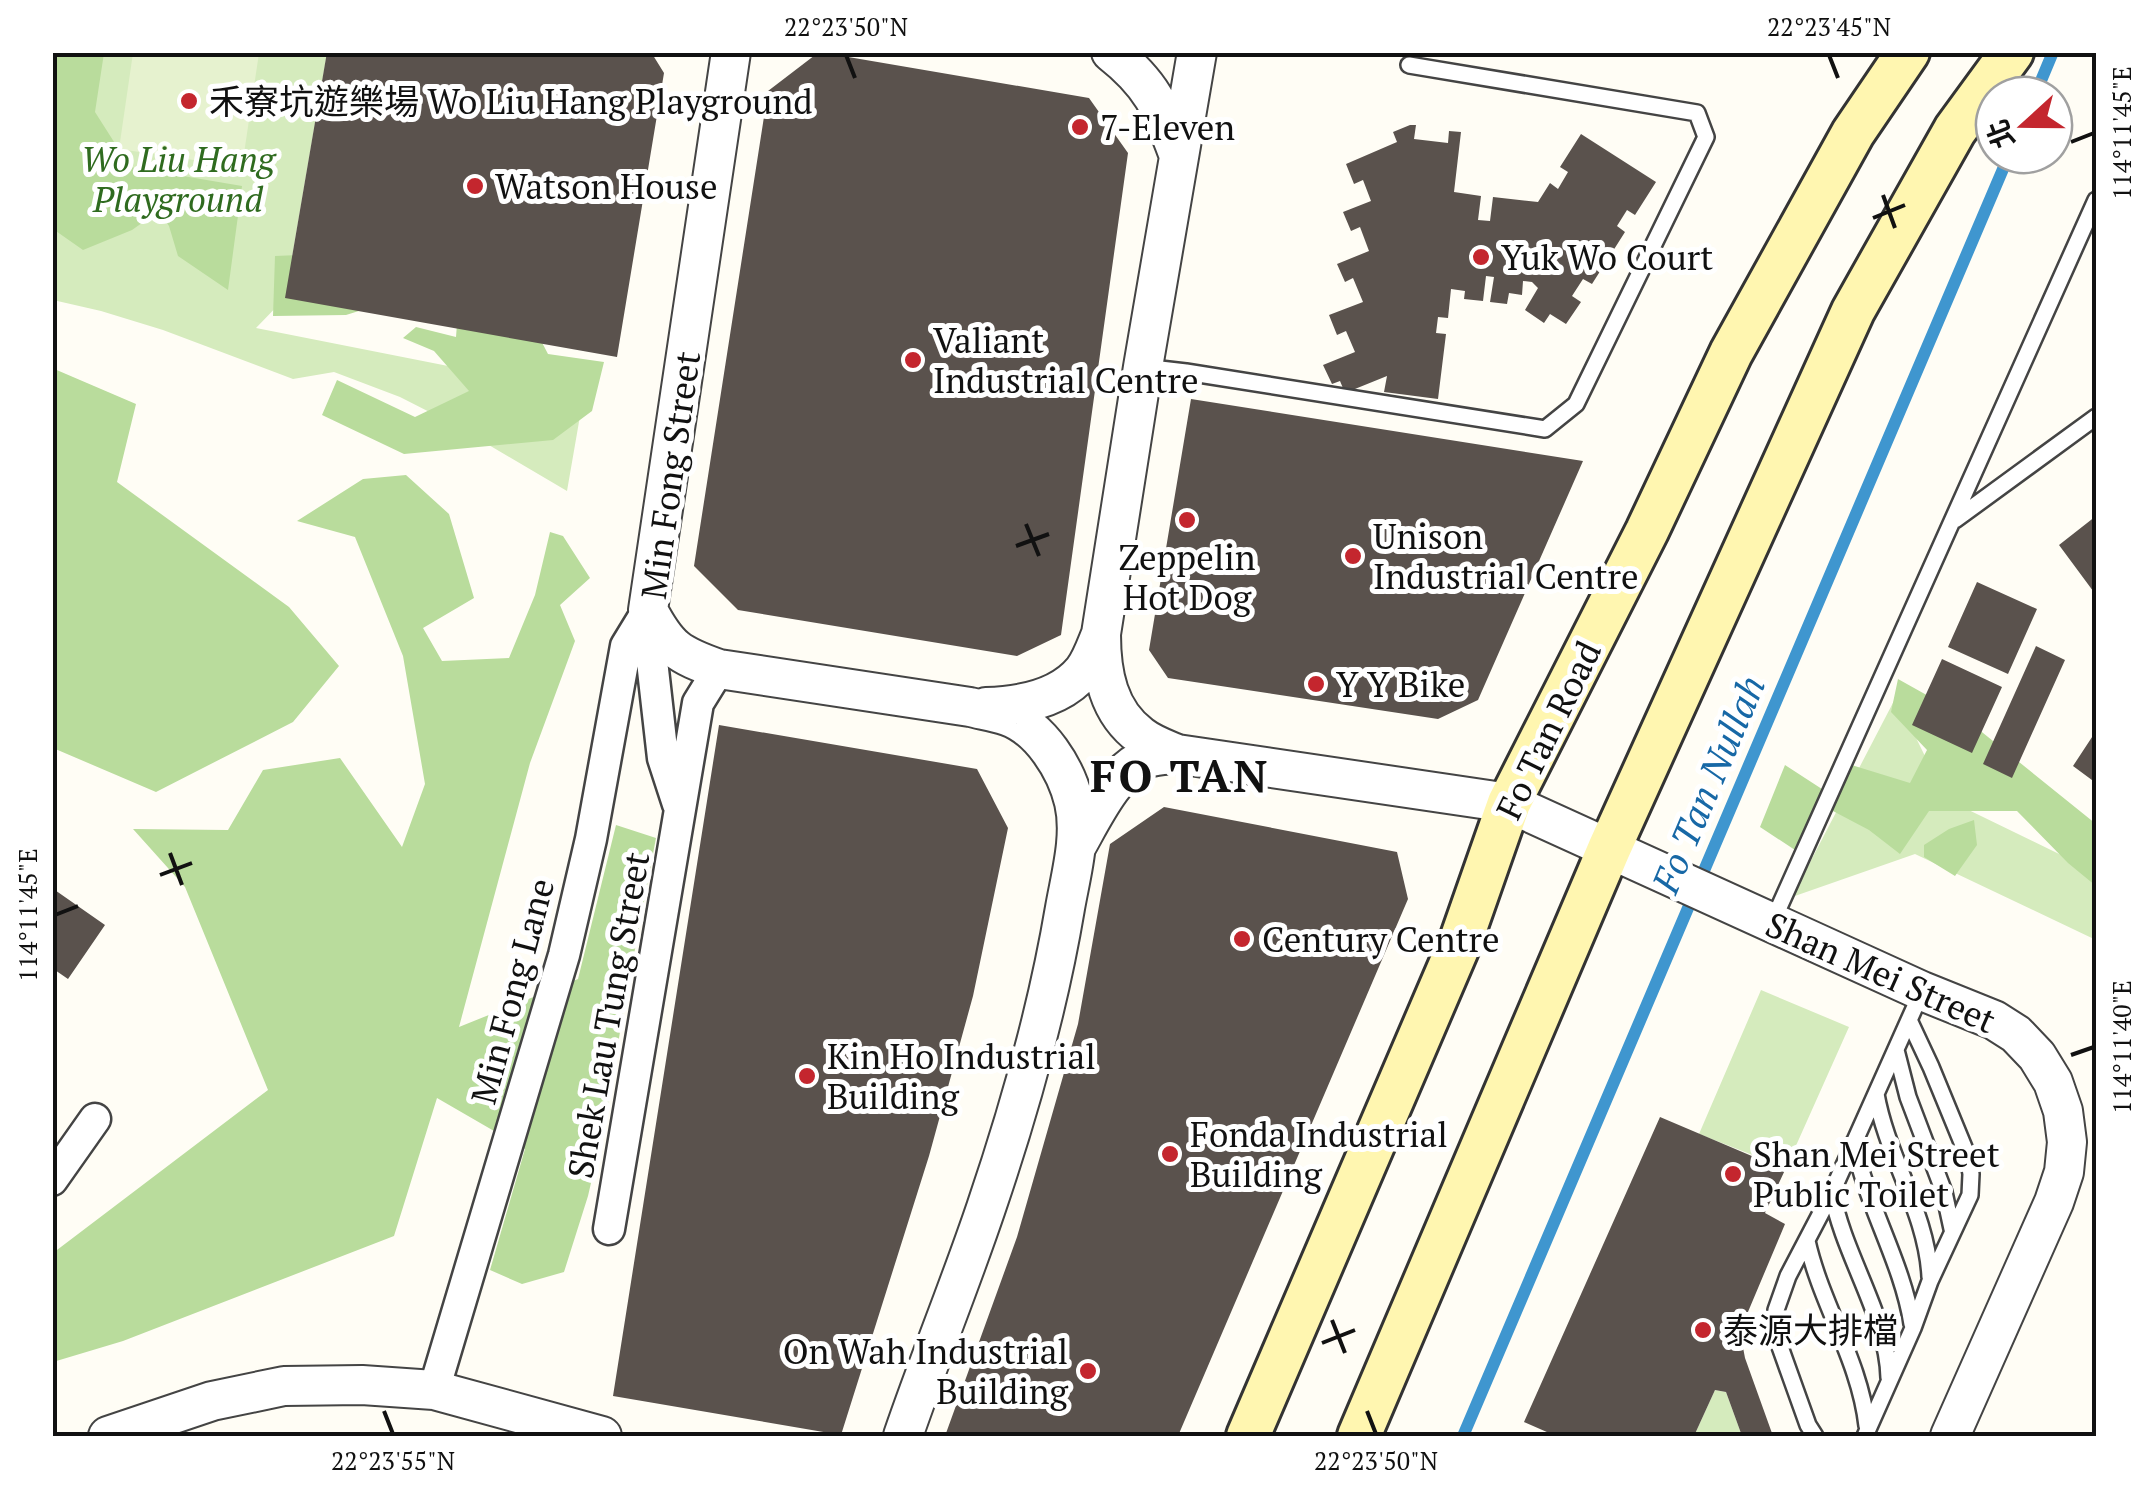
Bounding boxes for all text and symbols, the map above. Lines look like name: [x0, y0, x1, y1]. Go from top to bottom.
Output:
text: 22°23'50"N: [784, 10, 908, 43]
text: 22°23'45"N: [1767, 10, 1891, 43]
text: 114°11'45"E: [2105, 66, 2138, 200]
north arrow: [1974, 75, 2074, 175]
place label: 禾寮坑遊樂場 Wo Liu Hang Playground: [209, 78, 813, 124]
marker: 禾寮坑遊樂場 Wo Liu Hang Playground: [178, 90, 200, 112]
place label: 7-Eleven: [1100, 104, 1235, 150]
text: 北: [1978, 114, 2022, 154]
marker: 7-Eleven: [1069, 116, 1091, 138]
park label: Wo Liu Hang Playground: [81, 136, 277, 222]
place label: Watson House: [495, 163, 718, 209]
marker: Watson House: [464, 175, 486, 197]
place label: Yuk Wo Court: [1501, 234, 1713, 280]
marker: Yuk Wo Court: [1470, 246, 1492, 268]
place label: Valiant Industrial Centre: [933, 317, 1199, 403]
street label: Min Fong Street: [630, 348, 710, 602]
marker: Valiant Industrial Centre: [902, 349, 924, 371]
marker: Zeppelin Hot Dog: [1176, 509, 1198, 531]
place label: Unison Industrial Centre: [1373, 513, 1639, 599]
place label: Zeppelin Hot Dog: [1118, 534, 1256, 620]
marker: Unison Industrial Centre: [1342, 545, 1364, 567]
street label: Fo Tan Road: [1485, 633, 1611, 827]
place label: Y Y Bike: [1336, 661, 1465, 707]
water label: Fo Tan Nullah: [1639, 668, 1776, 901]
marker: Y Y Bike: [1305, 673, 1327, 695]
district label: FO TAN: [1090, 745, 1270, 805]
text: 114°11'45"E: [11, 848, 44, 982]
street label: Shek Lau Tung Street: [557, 848, 659, 1182]
street label: Min Fong Lane: [460, 873, 564, 1109]
street label: Shan Mei Street: [1759, 901, 2003, 1043]
place label: Century Centre: [1262, 916, 1500, 962]
marker: Century Centre: [1231, 928, 1253, 950]
text: 114°11'40"E: [2105, 980, 2138, 1114]
place label: Kin Ho Industrial Building: [827, 1033, 1096, 1119]
marker: Kin Ho Industrial Building: [796, 1065, 818, 1087]
place label: Fonda Industrial Building: [1190, 1111, 1448, 1197]
place label: Shan Mei Street Public Toilet: [1753, 1131, 2000, 1217]
marker: Fonda Industrial Building: [1159, 1143, 1181, 1165]
marker: Shan Mei Street Public Toilet: [1722, 1163, 1744, 1185]
place label: 泰源大排檔: [1723, 1307, 1898, 1353]
marker: 泰源大排檔: [1692, 1319, 1714, 1341]
place label: On Wah Industrial Building: [783, 1328, 1069, 1414]
marker: On Wah Industrial Building: [1077, 1360, 1099, 1382]
text: 22°23'55"N: [331, 1444, 455, 1477]
text: 22°23'50"N: [1314, 1444, 1438, 1477]

